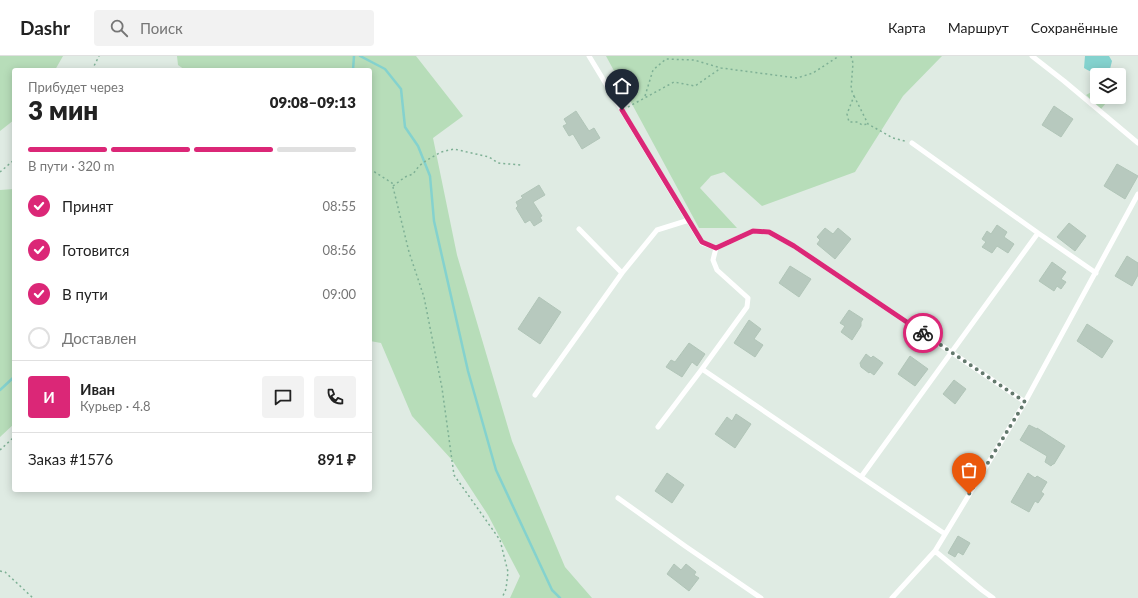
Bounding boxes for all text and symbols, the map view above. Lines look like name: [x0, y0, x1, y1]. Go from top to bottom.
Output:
search box: [94, 10, 374, 46]
text: Dashr: [20, 16, 70, 39]
icon: search: [108, 17, 130, 39]
text: Поиск: [140, 19, 183, 37]
text: Карта: [888, 19, 926, 36]
text: Маршрут: [948, 19, 1009, 36]
text: Сохранённые: [1031, 19, 1118, 36]
map controls: [1090, 68, 1126, 104]
button: layers: [1090, 68, 1126, 104]
pin: [605, 69, 639, 110]
icon: home: [611, 75, 633, 97]
text: Прибудет через: [28, 79, 124, 95]
text: 09:08–09:13: [270, 93, 356, 111]
text: 3 мин: [28, 94, 98, 126]
text: В пути · 320 m: [28, 158, 114, 174]
icon: check: [28, 195, 50, 217]
text: Принят: [62, 197, 113, 215]
text: 08:55: [323, 198, 356, 214]
icon: check: [28, 239, 50, 261]
text: Готовится: [62, 241, 129, 259]
text: 08:56: [323, 242, 356, 258]
icon: check: [28, 283, 50, 305]
text: В пути: [62, 285, 108, 303]
text: 09:00: [323, 286, 356, 302]
courier: [903, 313, 943, 353]
icon: bike: [912, 322, 934, 344]
text: Доставлен: [62, 329, 137, 347]
button: chat: [262, 376, 304, 418]
button: phone: [314, 376, 356, 418]
text: Иван: [80, 380, 115, 398]
text: И: [43, 388, 55, 406]
text: Курьер · 4.8: [80, 398, 151, 414]
text: Заказ #1576: [28, 450, 113, 468]
text: 891 ₽: [318, 450, 356, 468]
pin: [952, 453, 986, 494]
icon: bag: [958, 459, 980, 481]

